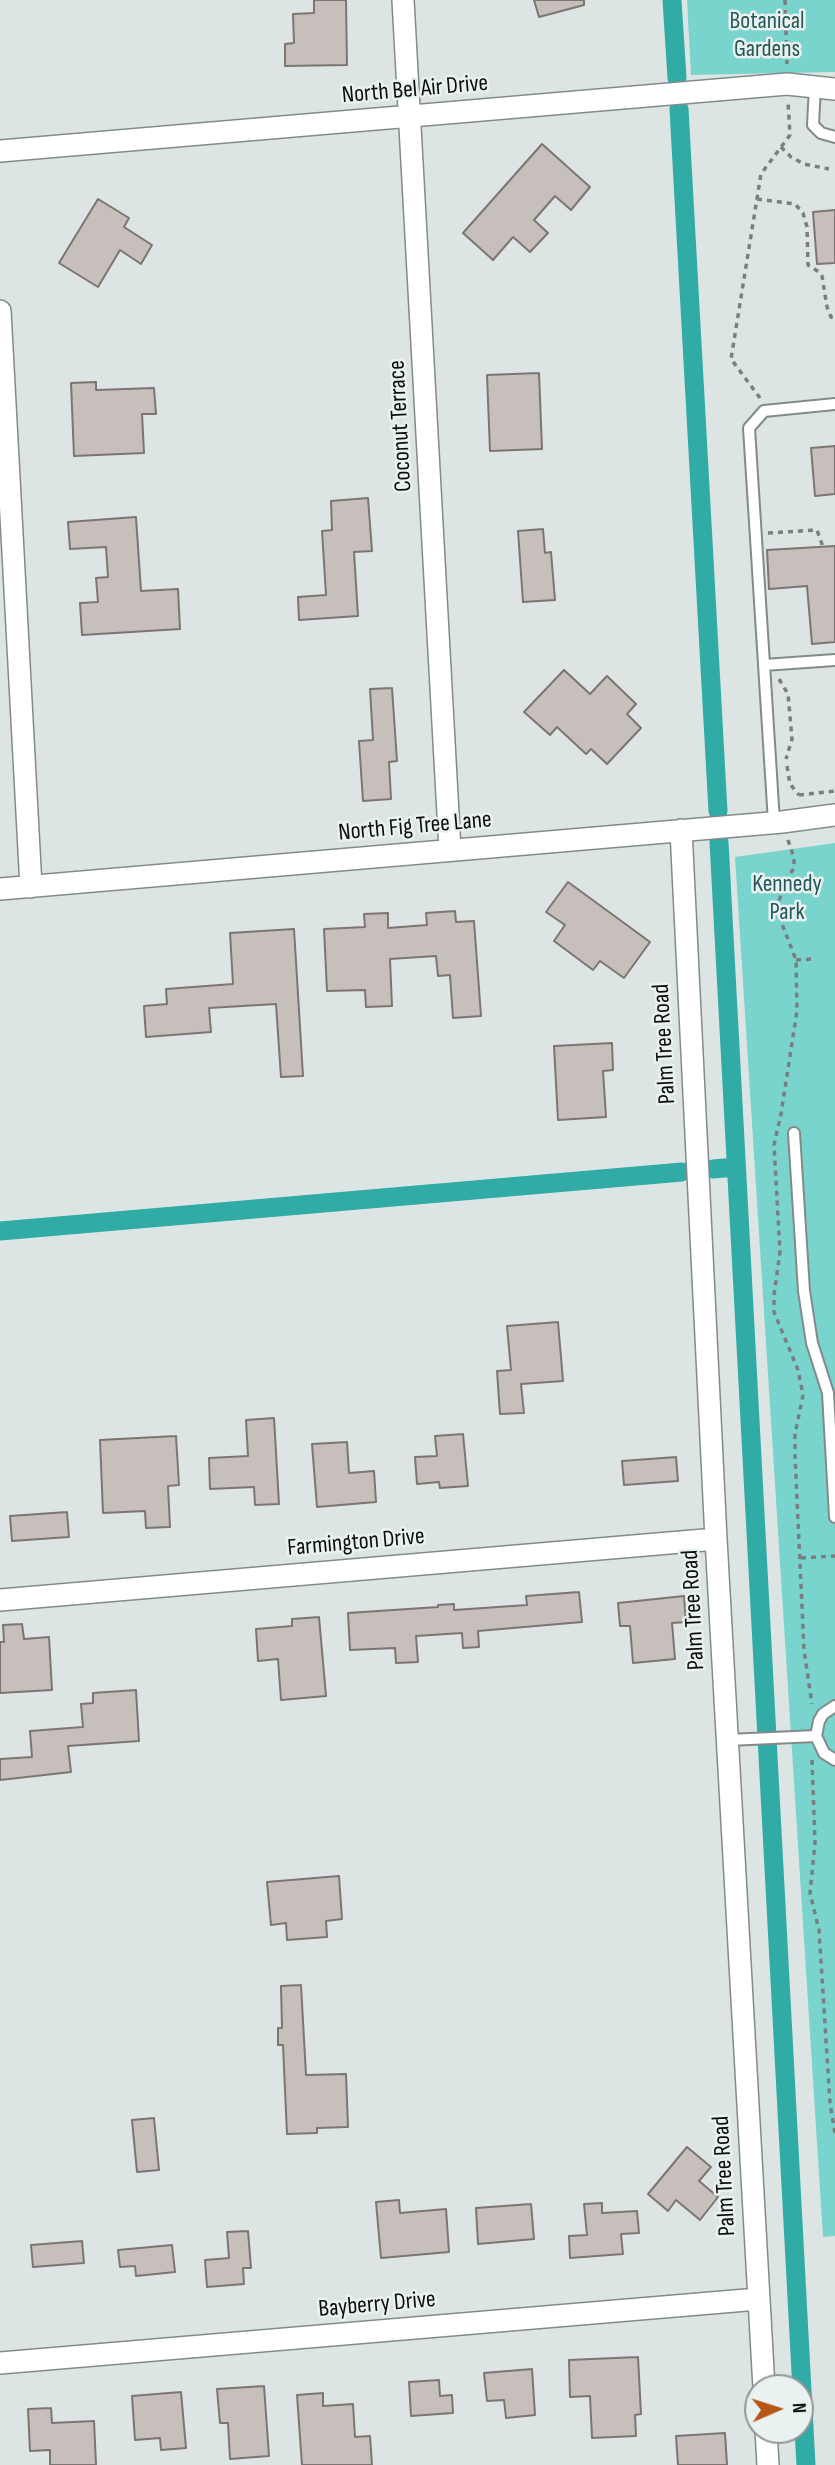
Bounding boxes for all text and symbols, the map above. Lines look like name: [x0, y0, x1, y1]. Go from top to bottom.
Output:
park label: Botanical Gardens: [730, 8, 804, 64]
street label: North Bel Air Drive: [341, 69, 489, 111]
street label: Coconut Terrace: [383, 359, 419, 493]
street label: North Fig Tree Lane: [337, 806, 493, 848]
park label: Kennedy Park: [752, 871, 822, 927]
street label: Palm Tree Road: [647, 983, 683, 1105]
street label: Farmington Drive: [286, 1523, 426, 1563]
street label: Palm Tree Road: [676, 1549, 712, 1671]
street label: Palm Tree Road: [707, 2115, 743, 2237]
street label: Bayberry Drive: [317, 2286, 437, 2324]
north arrow: [744, 2374, 814, 2444]
text: N: [787, 2402, 810, 2414]

